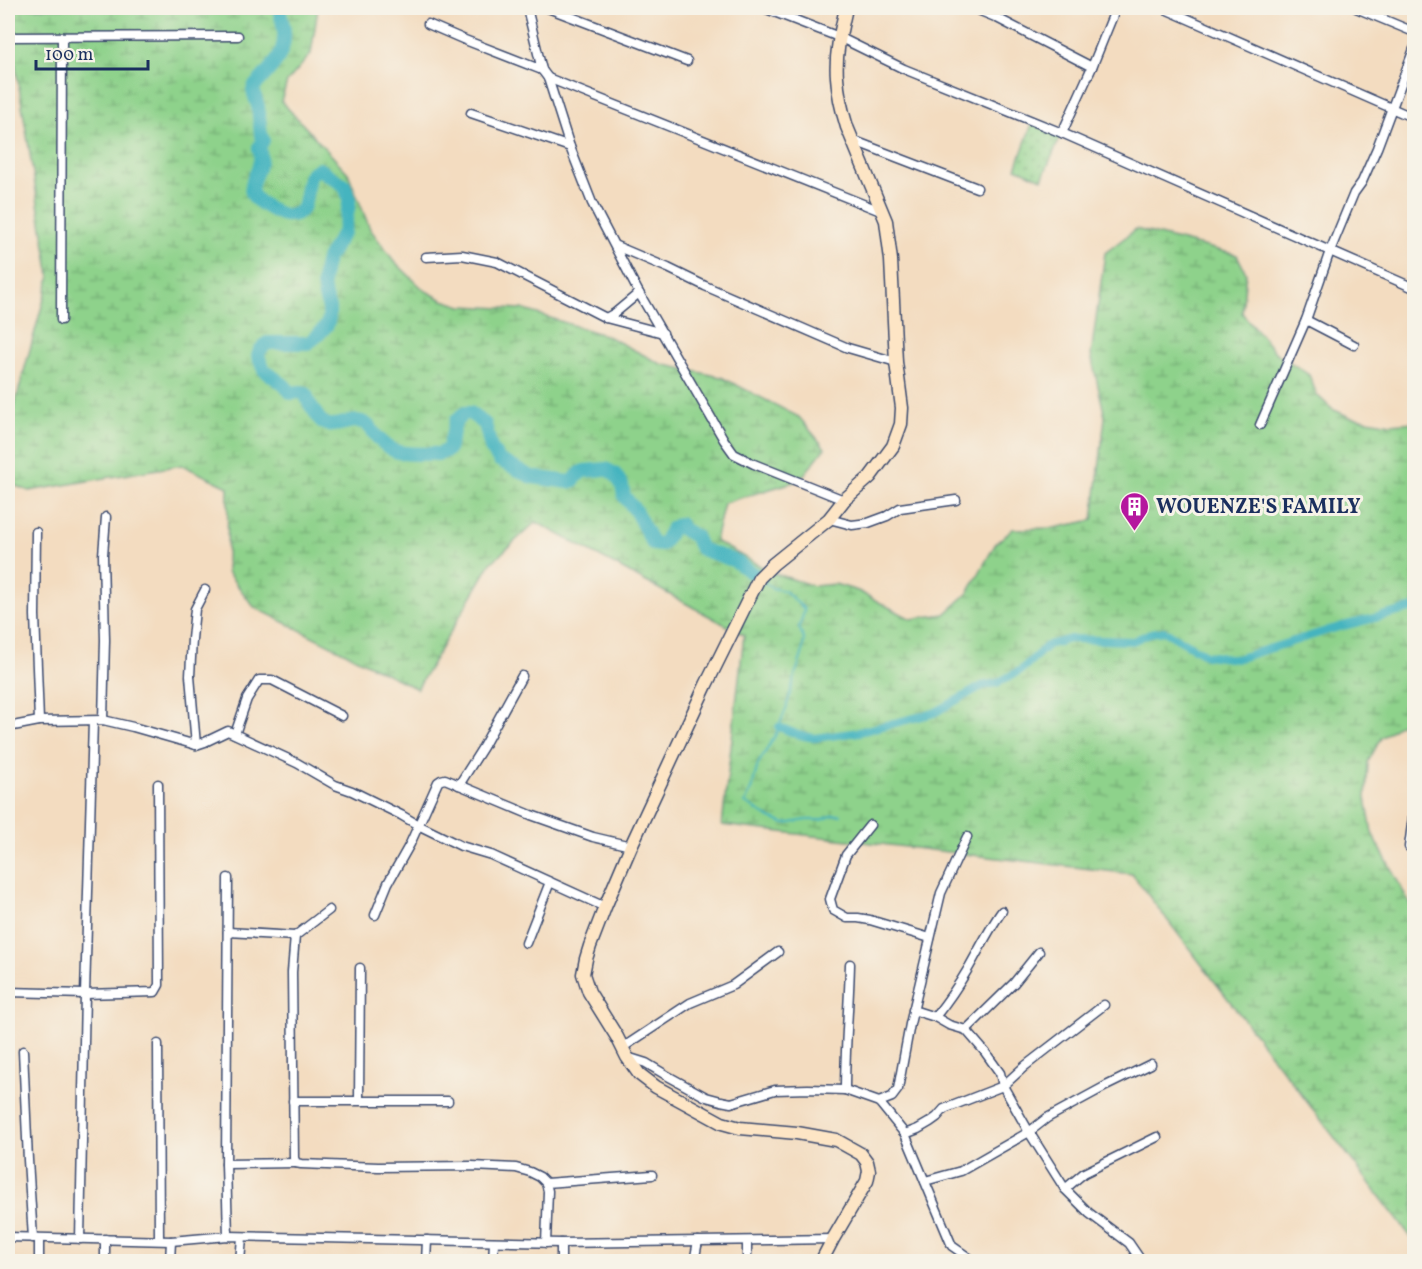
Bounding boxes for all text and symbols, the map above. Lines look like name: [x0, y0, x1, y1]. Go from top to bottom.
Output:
scale bar: [36, 33, 148, 71]
text: 100 m: [45, 43, 94, 68]
building icon: WOUENZE'S FAMILY: [1119, 490, 1151, 532]
place label: WOUENZE'S FAMILY: [1156, 493, 1361, 522]

